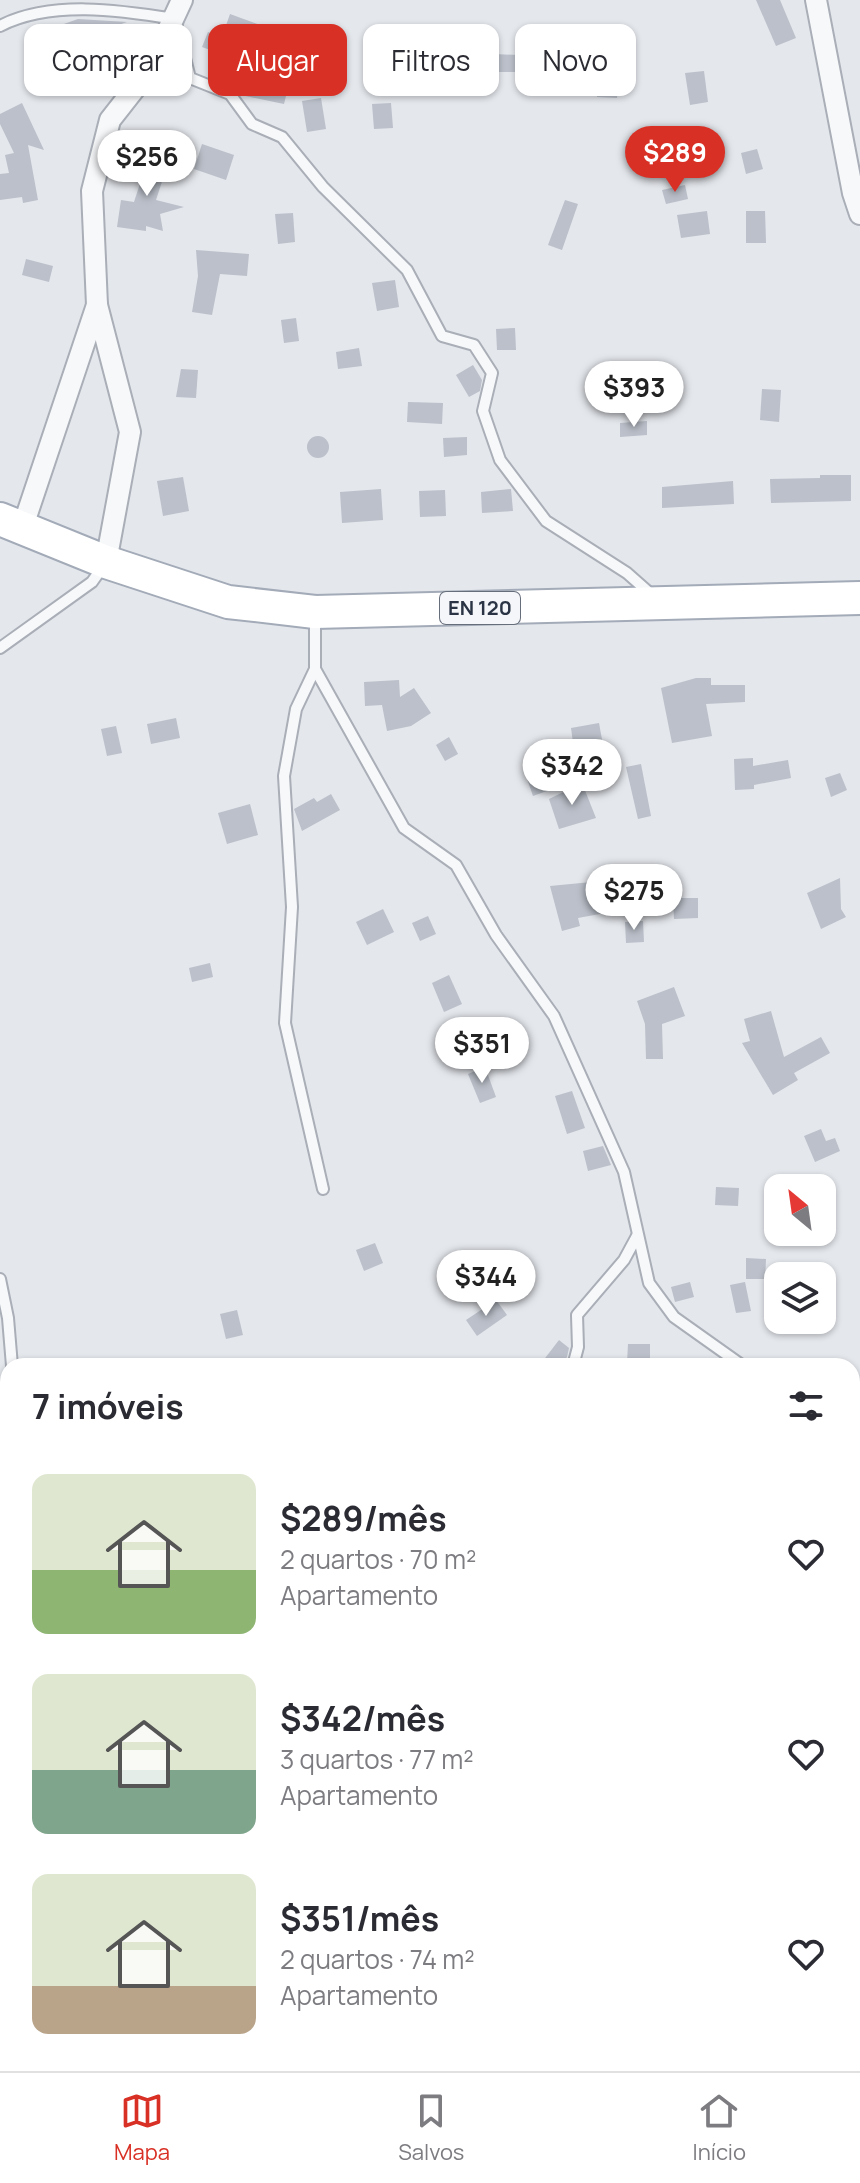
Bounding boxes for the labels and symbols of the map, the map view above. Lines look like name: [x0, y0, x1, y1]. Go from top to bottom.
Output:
pin: $289: [628, 126, 722, 194]
pin: $256: [100, 130, 194, 198]
pin: $393: [587, 361, 681, 429]
road number: EN 120: [440, 592, 520, 624]
pin: $342: [525, 739, 619, 807]
pin: $275: [587, 864, 681, 932]
pin: $351: [435, 1017, 529, 1085]
north arrow: [764, 1174, 836, 1246]
pin: $344: [439, 1250, 533, 1318]

